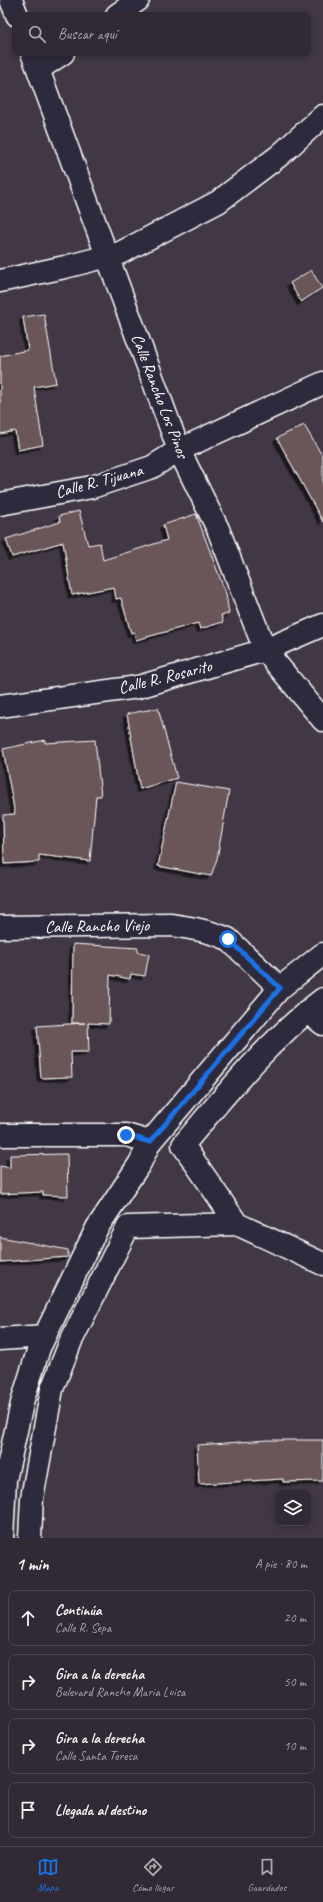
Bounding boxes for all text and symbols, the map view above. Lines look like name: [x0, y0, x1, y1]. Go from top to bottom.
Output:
search box: [12, 12, 311, 56]
icon: search: [26, 23, 48, 45]
text: Buscar aquí: [58, 25, 117, 44]
street label: Calle Rancho Los Pinos: [127, 331, 194, 462]
street label: Calle R. Tijuana: [53, 459, 146, 503]
street label: Calle R. Rosarito: [116, 655, 215, 699]
street label: Calle Rancho Viejo: [45, 915, 150, 937]
route start: [219, 930, 237, 948]
route end: [117, 1126, 135, 1144]
map controls: [275, 1490, 311, 1526]
button: layers: [275, 1490, 311, 1526]
text: 1 min: [16, 1554, 49, 1575]
text: A pie · 80 m: [255, 1556, 307, 1572]
text: Continúa: [55, 1601, 102, 1620]
icon: ahead: [17, 1607, 39, 1629]
text: 20 m: [284, 1610, 306, 1626]
text: Calle R. Sepa: [55, 1620, 111, 1636]
text: Gira a la derecha: [55, 1665, 144, 1684]
icon: right: [17, 1671, 39, 1693]
text: 50 m: [284, 1674, 306, 1690]
text: Bulevard Rancho Maria Luisa: [55, 1684, 185, 1700]
text: Gira a la derecha: [55, 1729, 144, 1748]
icon: right: [17, 1735, 39, 1757]
text: 10 m: [284, 1738, 306, 1754]
text: Calle Santa Teresa: [55, 1748, 138, 1764]
icon: arrive: [17, 1799, 39, 1821]
text: Llegada al destino: [55, 1801, 146, 1820]
tab: Mapa: [37, 1856, 59, 1894]
tab: Cómo llegar: [132, 1856, 174, 1894]
tab: Guardados: [248, 1856, 286, 1894]

